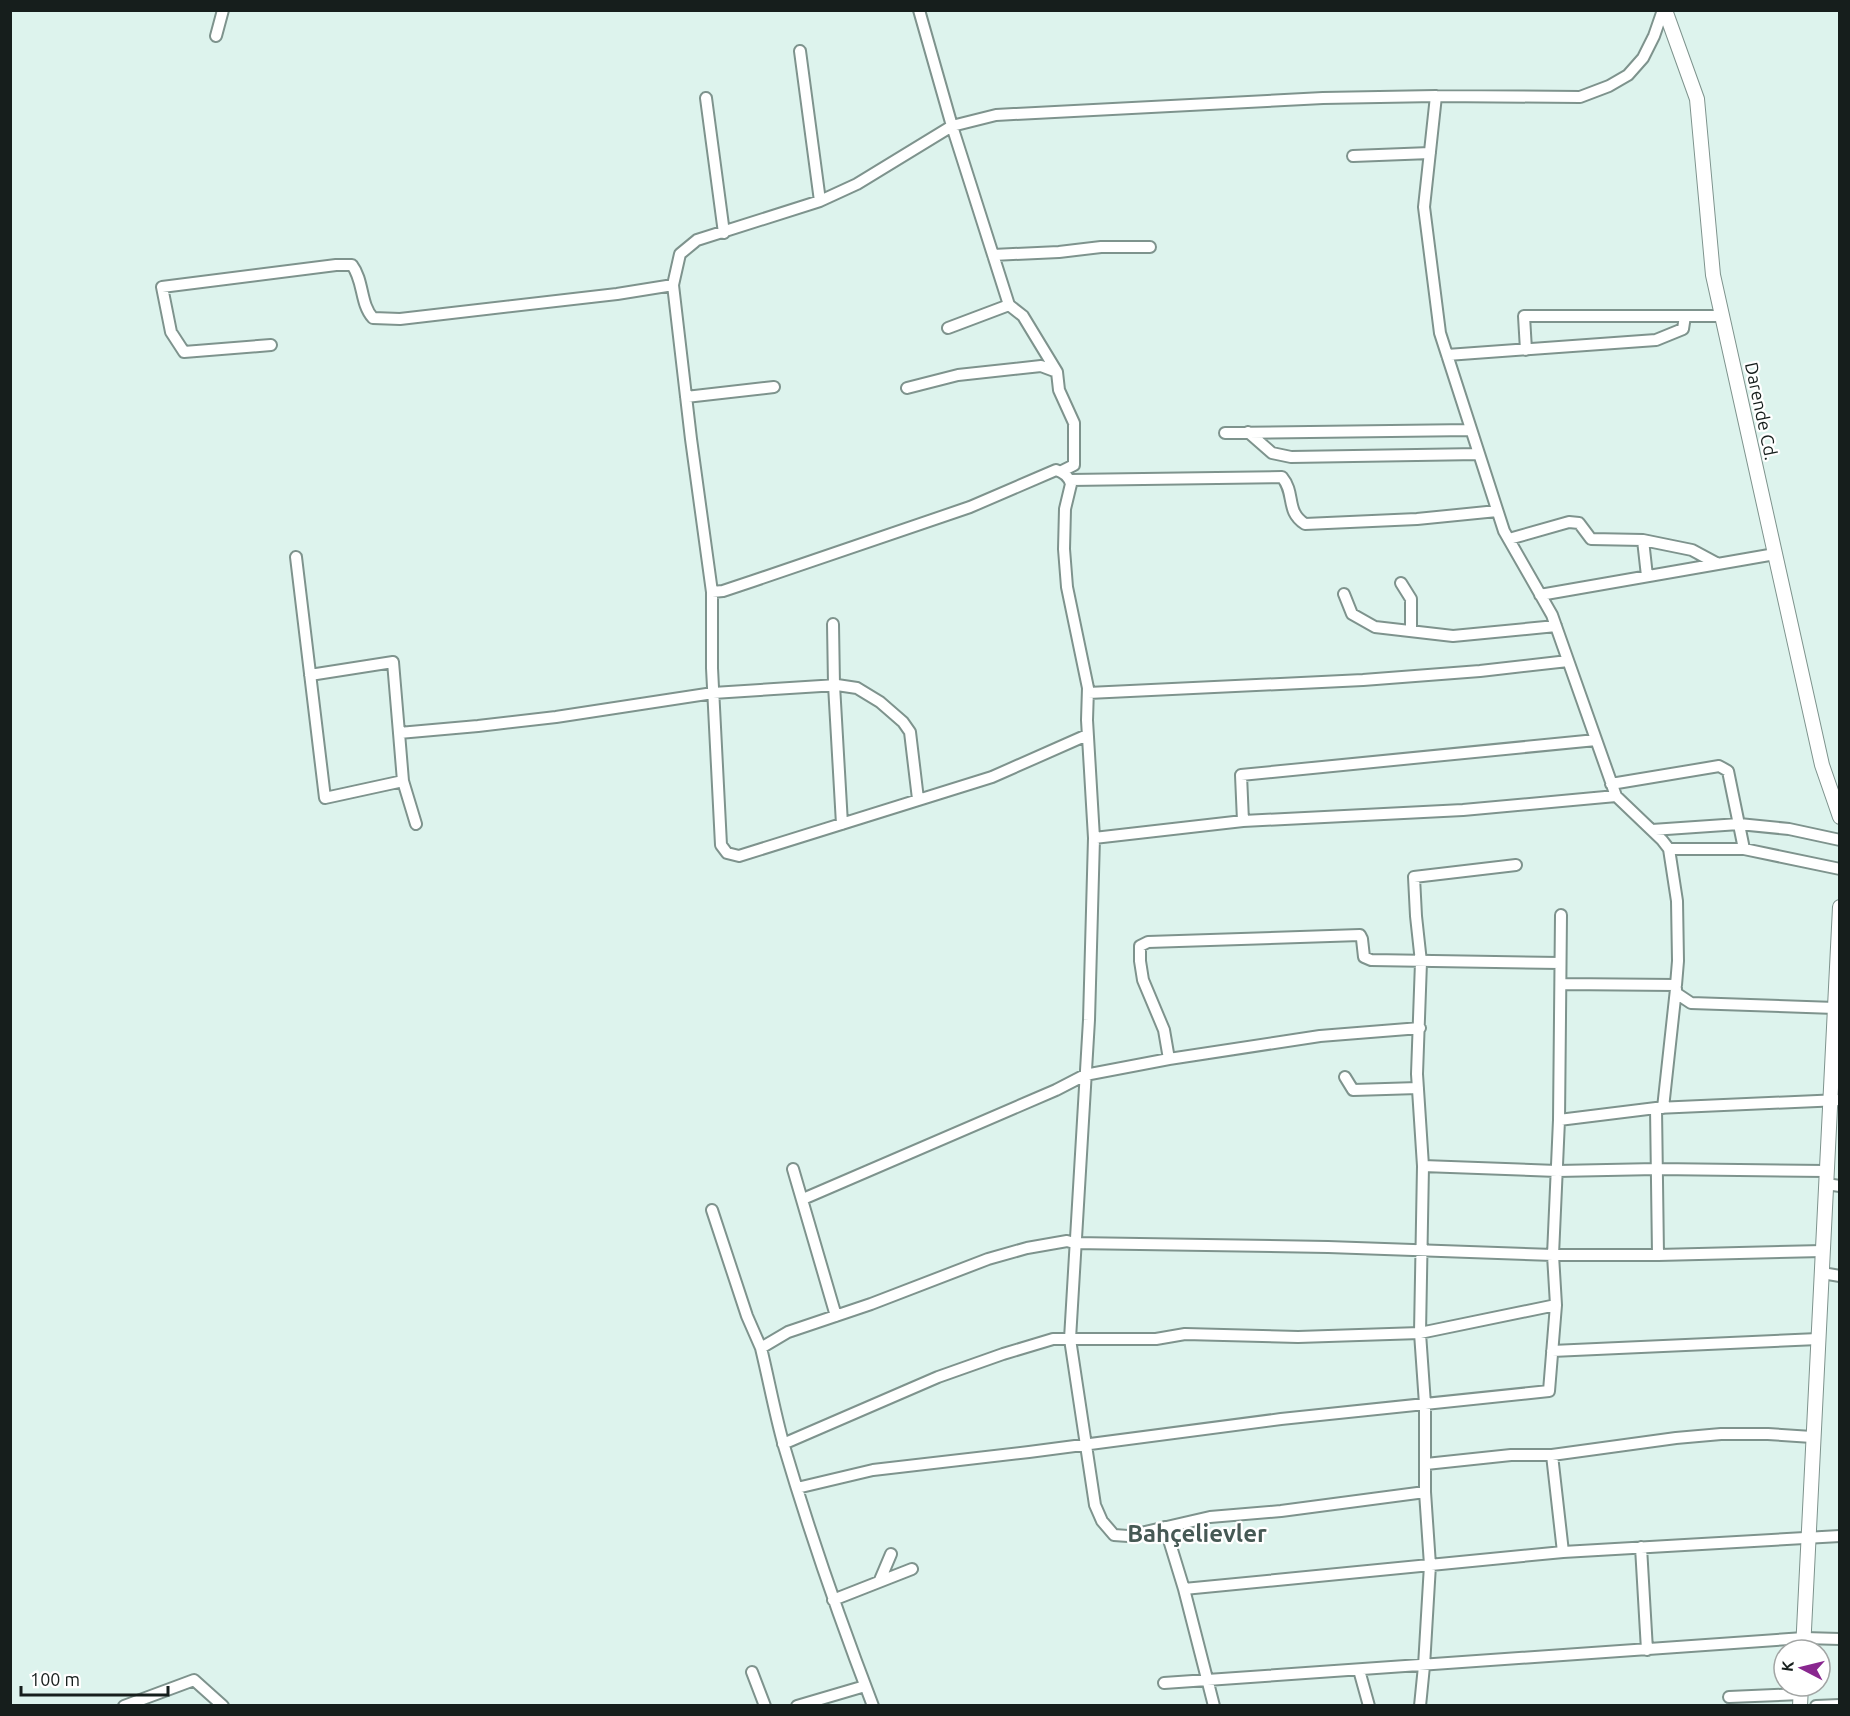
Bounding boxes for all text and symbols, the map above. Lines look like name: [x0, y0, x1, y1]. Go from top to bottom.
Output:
street label: Darende Cd.: [1742, 360, 1782, 462]
district label: Bahçelievler: [1127, 1520, 1267, 1547]
north arrow: [1772, 1638, 1832, 1698]
scale bar: [21, 1659, 168, 1697]
text: K: [1778, 1659, 1797, 1673]
text: 100 m: [30, 1669, 80, 1689]

